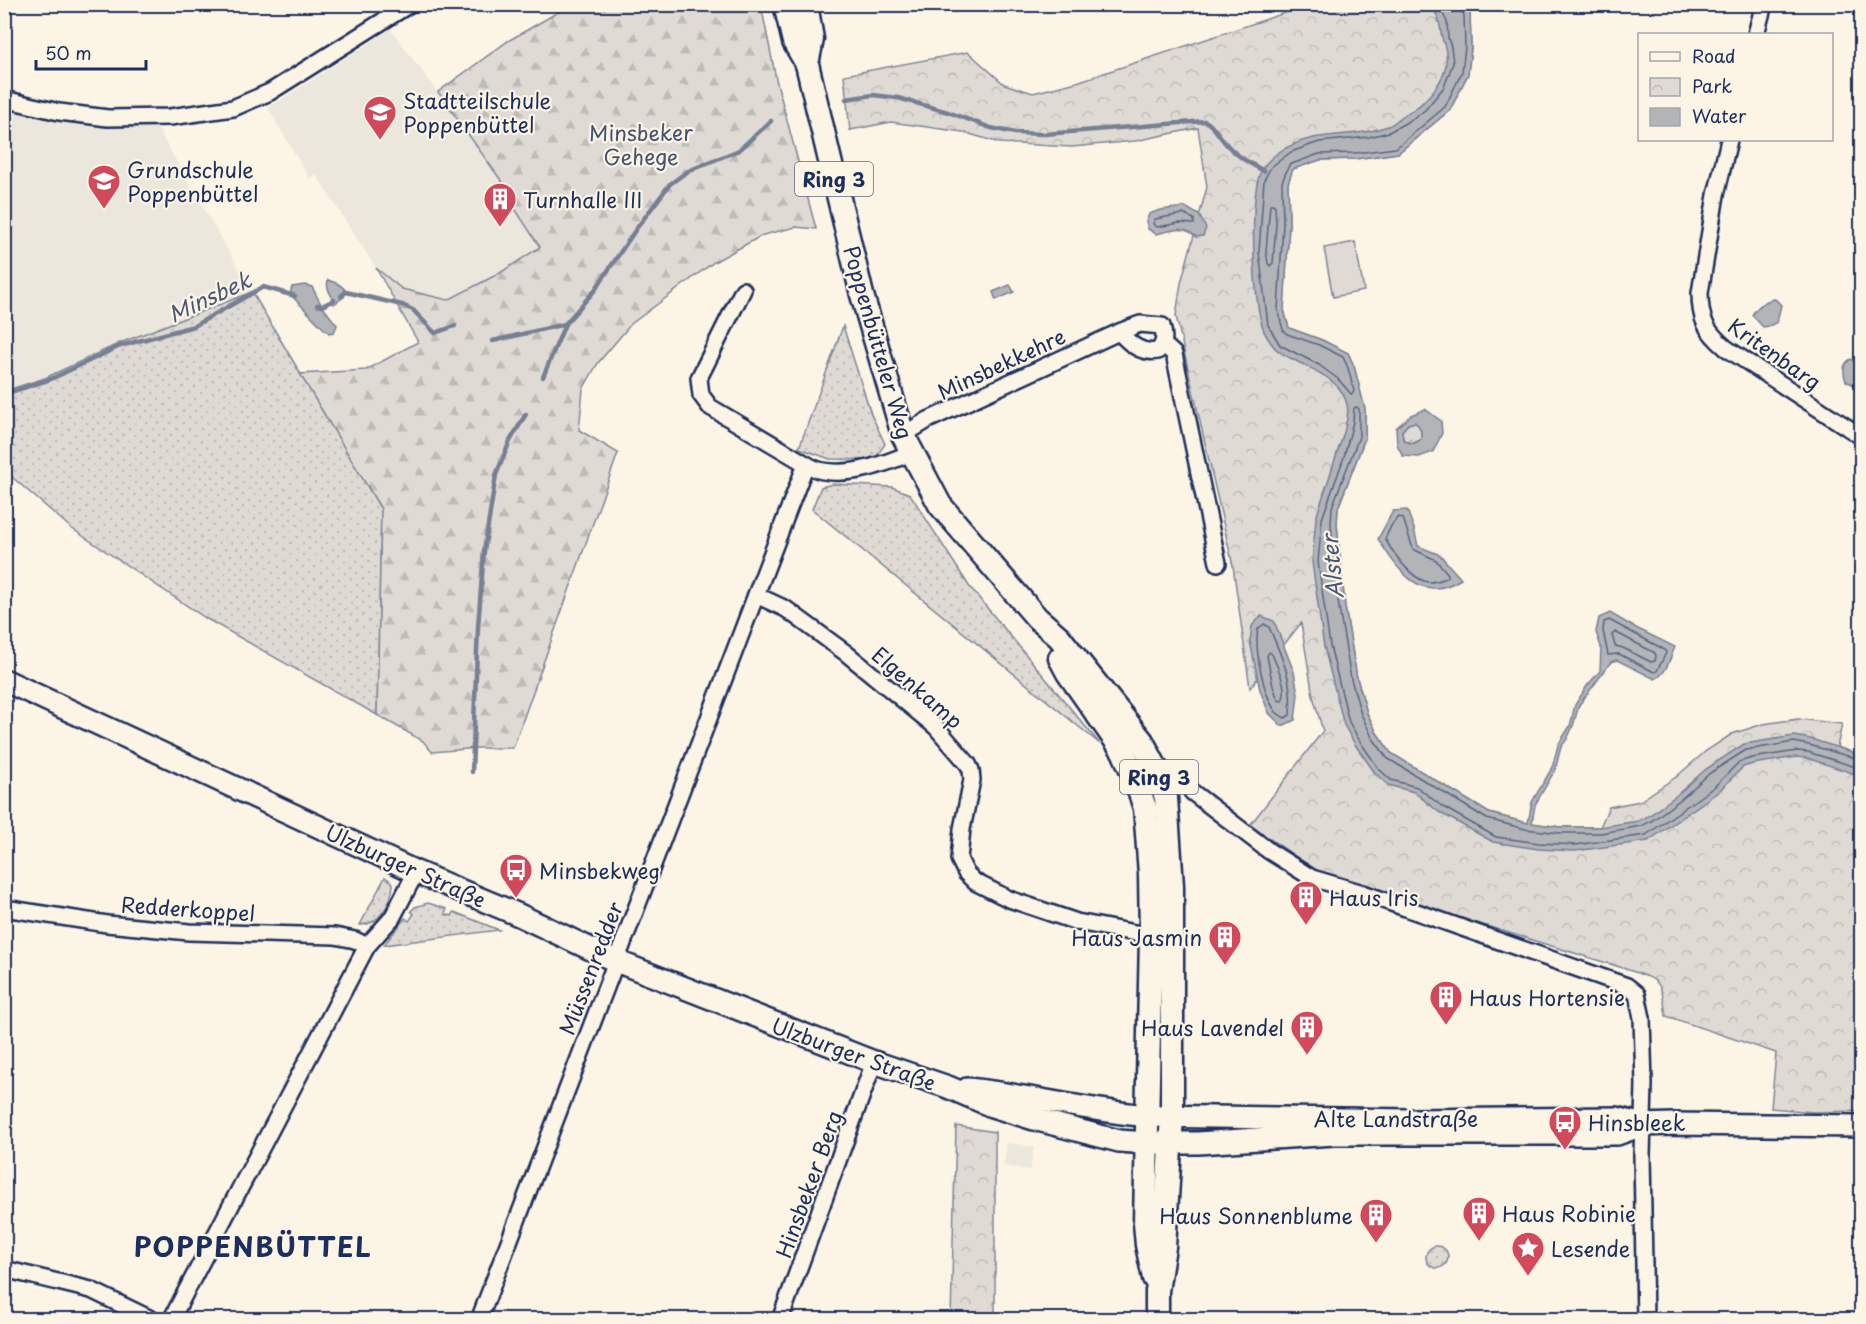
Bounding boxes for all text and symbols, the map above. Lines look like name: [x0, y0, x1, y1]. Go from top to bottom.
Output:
scale bar: [36, 33, 146, 71]
legend: [1638, 33, 1833, 141]
text: 50 m: [45, 39, 92, 66]
text: Road: [1692, 42, 1736, 69]
text: Park: [1692, 72, 1732, 99]
place label: Stadtteilschule Poppenbüttel: [403, 84, 551, 140]
school or university icon: Stadtteilschule Poppenbüttel: [362, 94, 398, 141]
text: Water: [1692, 102, 1747, 129]
park label: Minsbeker Gehege: [589, 116, 693, 172]
place label: Grundschule Poppenbüttel: [127, 153, 259, 209]
road number: Ring 3: [795, 162, 873, 196]
school or university icon: Grundschule Poppenbüttel: [86, 163, 122, 210]
building icon: Turnhalle III: [482, 181, 518, 228]
place label: Turnhalle III: [523, 183, 642, 215]
street label: Poppenbütteler Weg: [836, 241, 922, 443]
water label: Minsbek: [162, 262, 257, 330]
street label: Kritenbarg: [1722, 309, 1828, 397]
street label: Minsbekkehre: [932, 319, 1070, 407]
water label: Alster: [1312, 531, 1350, 600]
street label: Elgenkamp: [865, 638, 971, 736]
road number: Ring 3: [1120, 760, 1198, 794]
street label: Ulzburger Straße: [321, 815, 491, 915]
bus stop icon: Minsbekweg: [498, 852, 534, 899]
place label: Minsbekweg: [539, 854, 660, 886]
building icon: Haus Iris: [1288, 879, 1324, 926]
place label: Haus Iris: [1329, 881, 1418, 913]
street label: Redderkoppel: [120, 887, 256, 929]
street label: Müssenredder: [550, 896, 630, 1039]
building icon: Haus Jasmin: [1207, 919, 1243, 966]
place label: Haus Jasmin: [1071, 921, 1202, 953]
building icon: Haus Hortensie: [1428, 979, 1464, 1026]
place label: Haus Hortensie: [1469, 981, 1625, 1013]
street label: Ulzburger Straße: [767, 1008, 941, 1098]
building icon: Haus Lavendel: [1289, 1009, 1325, 1056]
place label: Haus Lavendel: [1141, 1011, 1284, 1043]
street label: Alte Landstraße: [1314, 1102, 1478, 1134]
bus stop icon: Hinsbleek: [1547, 1104, 1583, 1151]
street label: Hinsbeker Berg: [766, 1106, 850, 1262]
place label: Hinsbleek: [1588, 1106, 1686, 1138]
building icon: Haus Robinie: [1461, 1195, 1497, 1242]
building icon: Haus Sonnenblume: [1358, 1197, 1394, 1244]
place label: Haus Robinie: [1502, 1197, 1636, 1229]
place label: Haus Sonnenblume: [1159, 1199, 1353, 1231]
district label: POPPENBÜTTEL: [134, 1225, 372, 1266]
place icon: Lesende: [1510, 1230, 1546, 1277]
place label: Lesende: [1551, 1232, 1630, 1264]

